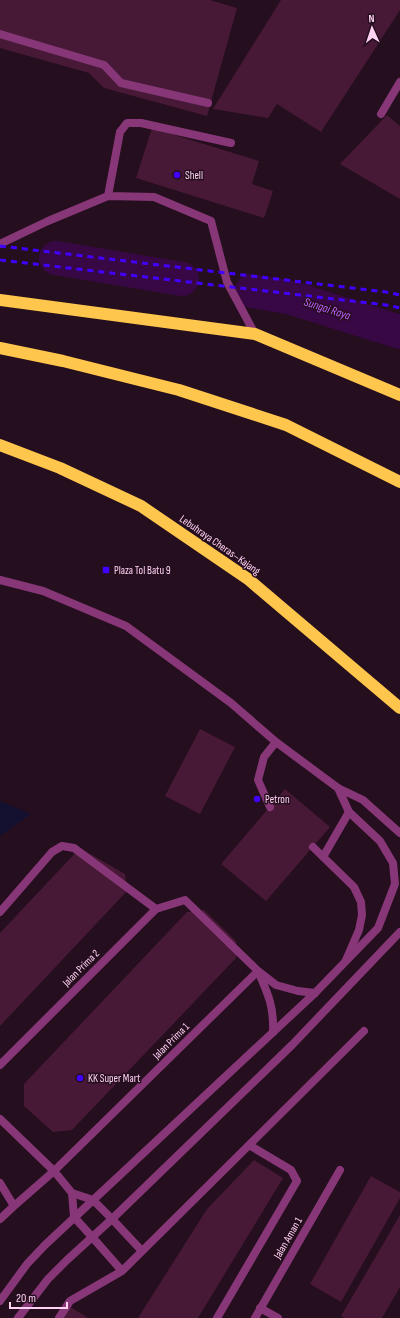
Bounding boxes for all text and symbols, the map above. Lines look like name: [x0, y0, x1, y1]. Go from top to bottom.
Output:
north arrow: [352, 8, 392, 48]
text: N: [368, 12, 375, 25]
place label: Shell: [185, 169, 203, 182]
marker: Shell: [172, 170, 182, 180]
water label: Sungai Raya: [302, 294, 352, 324]
street label: Lebuhraya Cheras–Kajang: [177, 512, 263, 578]
place label: Plaza Tol Batu 9: [114, 564, 171, 577]
marker: Plaza Tol Batu 9: [101, 565, 111, 575]
place label: Petron: [265, 793, 290, 806]
marker: Petron: [252, 794, 262, 804]
street label: Jalan Prima 2: [59, 947, 102, 990]
street label: Jalan Prima 1: [149, 1020, 192, 1063]
place label: KK Super Mart: [88, 1072, 141, 1085]
marker: KK Super Mart: [75, 1073, 85, 1083]
street label: Jalan Aman 1: [270, 1215, 305, 1262]
scale bar: [10, 1284, 67, 1310]
text: 20 m: [16, 1291, 36, 1306]

